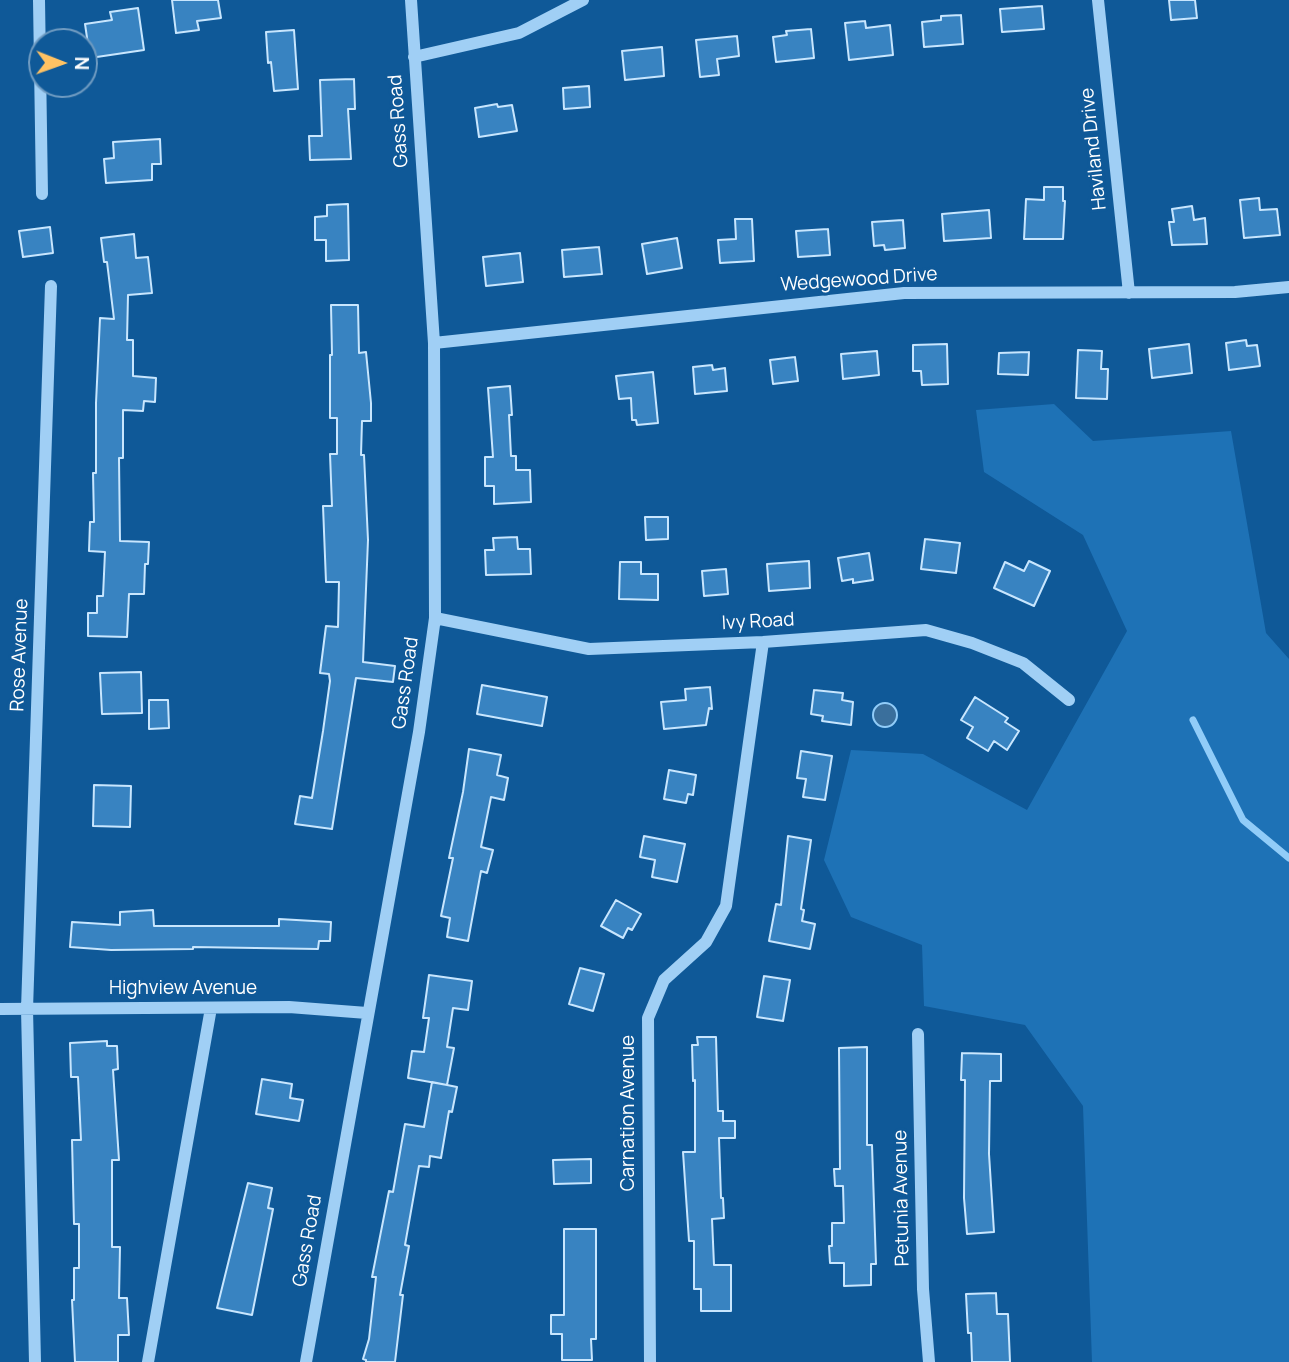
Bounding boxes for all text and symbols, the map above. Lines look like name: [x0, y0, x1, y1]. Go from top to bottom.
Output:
north arrow: [28, 28, 98, 98]
text: N: [69, 56, 95, 70]
street label: Gass Road: [384, 74, 414, 168]
street label: Haviland Drive: [1076, 87, 1112, 211]
street label: Wedgewood Drive: [780, 263, 938, 297]
street label: Rose Avenue: [7, 598, 33, 712]
street label: Ivy Road: [721, 609, 795, 635]
street label: Gass Road: [388, 635, 424, 731]
street label: Highview Avenue: [109, 978, 257, 1000]
street label: Carnation Avenue: [618, 1035, 640, 1191]
street label: Petunia Avenue: [889, 1130, 915, 1266]
street label: Gass Road: [289, 1193, 327, 1289]

